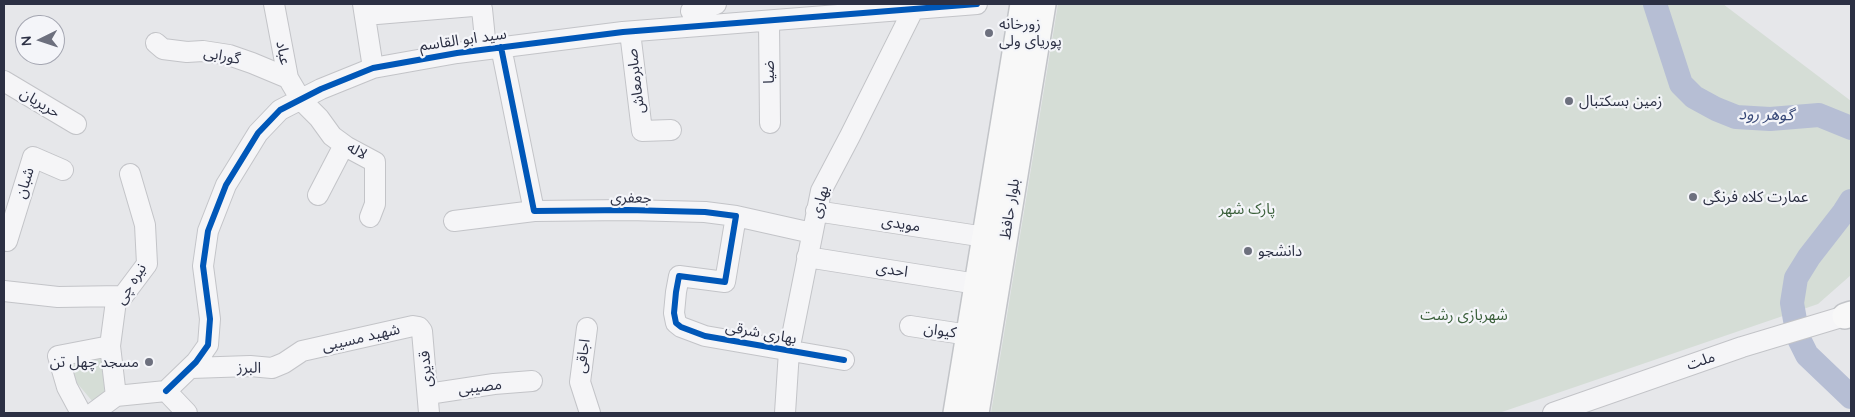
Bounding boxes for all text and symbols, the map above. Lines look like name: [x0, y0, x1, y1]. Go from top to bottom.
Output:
north arrow: [15, 15, 65, 65]
place label: زورخانه پوریای ولی: [999, 15, 1062, 50]
street label: سید ابو القاسم: [418, 25, 508, 55]
marker: زورخانه پوریای ولی: [983, 27, 995, 39]
text: N: [17, 35, 35, 47]
street label: عباد: [272, 39, 294, 67]
street label: گورابی: [202, 44, 242, 68]
street label: صابرمعاش: [623, 47, 649, 115]
street label: ضیا: [760, 60, 778, 84]
street label: حریریان: [17, 84, 63, 122]
place label: زمین بسکتبال: [1579, 92, 1662, 110]
marker: زمین بسکتبال: [1563, 95, 1575, 107]
water label: گوهر رود: [1738, 105, 1794, 125]
street label: لاله: [344, 138, 370, 164]
street label: شبان: [12, 165, 38, 201]
street label: بلوار حافظ: [996, 177, 1024, 241]
street label: بهاری: [807, 184, 833, 220]
place label: عمارت کلاه فرنگی: [1703, 188, 1808, 206]
street label: جعفری: [610, 189, 652, 207]
marker: عمارت کلاه فرنگی: [1687, 191, 1699, 203]
park label: پارک شهر: [1219, 200, 1275, 218]
street label: مویدی: [880, 212, 922, 236]
place label: دانشجو: [1258, 242, 1302, 260]
marker: دانشجو: [1242, 245, 1254, 257]
street label: احدی: [875, 259, 909, 281]
street label: نیره چی: [111, 260, 151, 308]
park label: شهربازی رشت: [1420, 306, 1508, 324]
street label: بهاری شرقی: [724, 318, 798, 348]
street label: شهید مسیبی: [320, 320, 402, 356]
street label: کیوان: [923, 320, 957, 342]
street label: اجاقی: [572, 338, 594, 374]
street label: ملت: [1684, 348, 1718, 374]
street label: قدیری: [415, 350, 437, 388]
place label: مسجد چهل تن: [50, 353, 139, 371]
marker: مسجد چهل تن: [143, 356, 155, 368]
street label: البرز: [237, 359, 261, 377]
street label: مصیبی: [457, 375, 503, 399]

